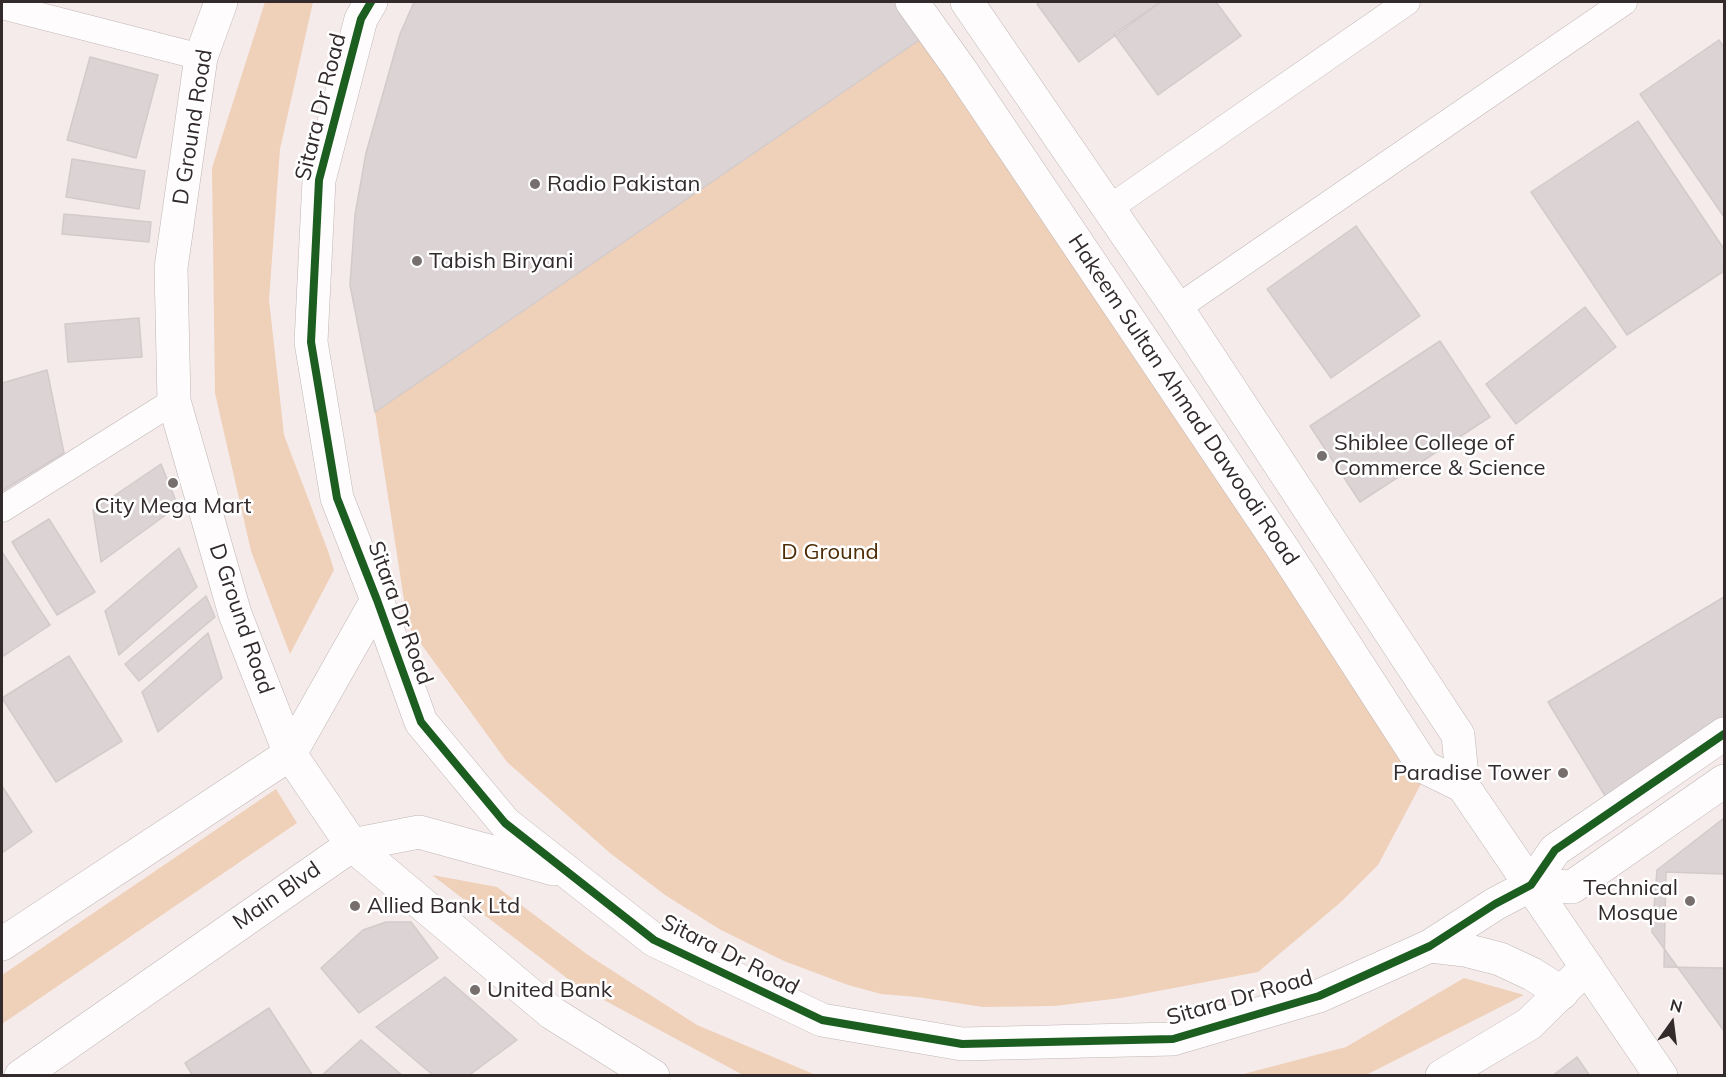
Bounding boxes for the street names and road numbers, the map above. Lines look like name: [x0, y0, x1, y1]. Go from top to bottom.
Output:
street label: Sitara Dr Road: [290, 31, 352, 183]
street label: D Ground Road: [168, 47, 218, 207]
street label: Hakeem Sultan Ahmad Dawoodi Road: [1062, 230, 1304, 570]
street label: Sitara Dr Road: [362, 538, 438, 688]
street label: D Ground Road: [203, 540, 279, 698]
street label: Main Blvd: [228, 856, 326, 936]
street label: Sitara Dr Road: [657, 909, 803, 1001]
street label: Sitara Dr Road: [1164, 965, 1316, 1031]

